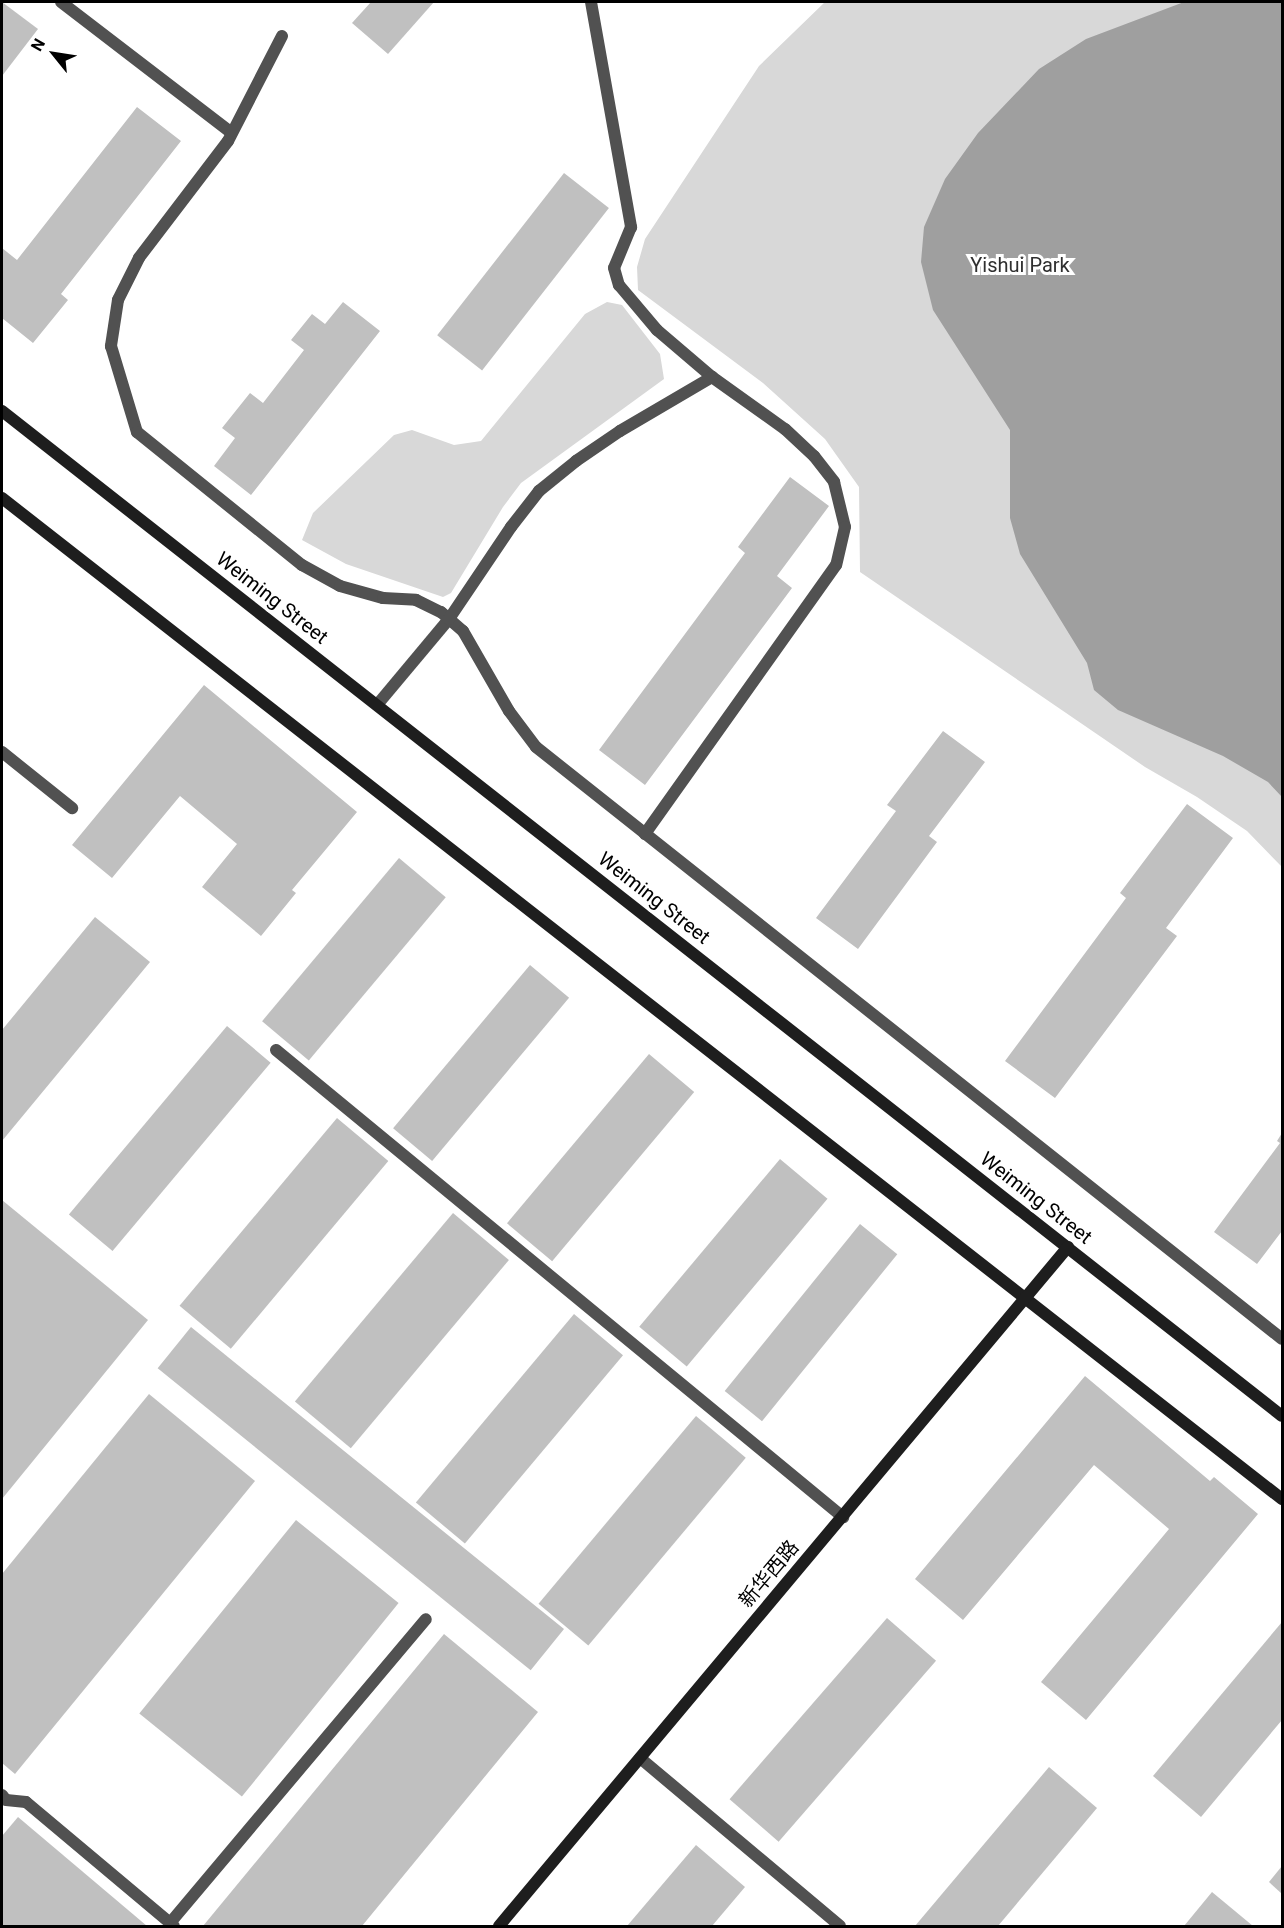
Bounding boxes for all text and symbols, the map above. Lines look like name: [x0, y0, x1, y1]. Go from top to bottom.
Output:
north arrow: [24, 24, 84, 84]
text: N: [27, 35, 49, 54]
park label: Yishui Park: [970, 253, 1070, 277]
street label: Weiming Street: [211, 547, 333, 649]
street label: Weiming Street: [593, 847, 715, 949]
street label: Weiming Street: [975, 1147, 1097, 1249]
street label: 新华西路: [734, 1536, 804, 1612]

